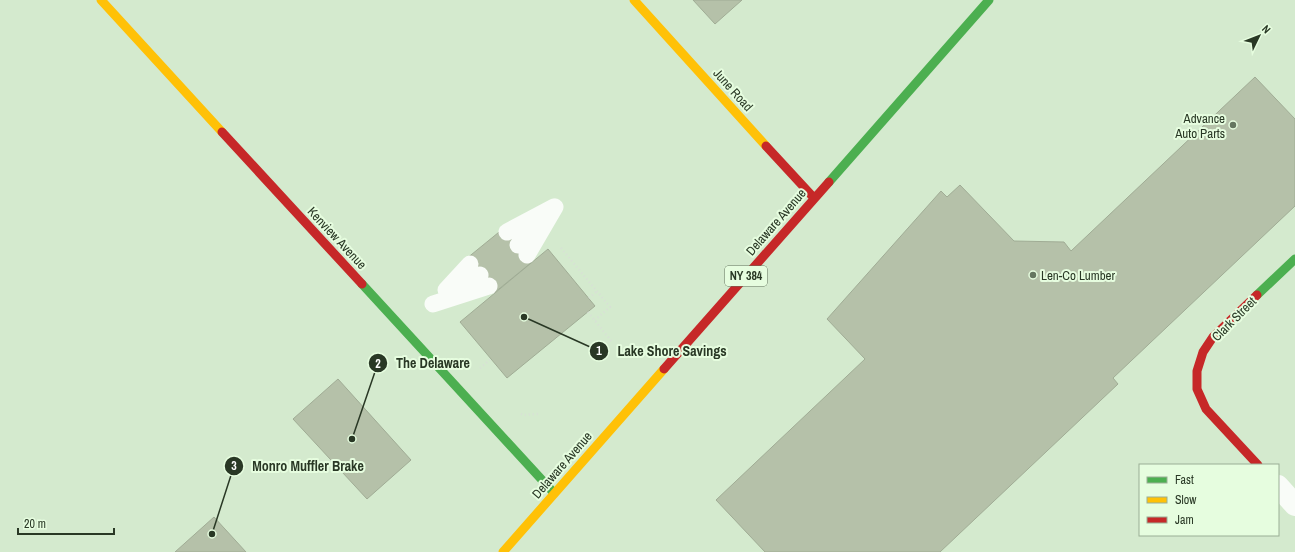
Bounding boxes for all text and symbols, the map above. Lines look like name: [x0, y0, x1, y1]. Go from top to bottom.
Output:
north arrow: [1239, 16, 1279, 56]
text: N: [1259, 22, 1274, 36]
street label: June Road: [709, 65, 757, 115]
place label: Advance Auto Parts: [1174, 110, 1225, 142]
marker: Advance Auto Parts: [1228, 120, 1238, 130]
street label: Delaware Avenue: [742, 185, 810, 259]
street label: Kenview Avenue: [304, 203, 370, 273]
road number: NY 384: [725, 266, 767, 286]
place label: Len-Co Lumber: [1041, 267, 1116, 284]
marker: Len-Co Lumber: [1028, 270, 1038, 280]
street label: Clark Street: [1208, 293, 1260, 345]
callout: Lake Shore Savings: [589, 338, 734, 364]
text: Lake Shore Savings: [617, 342, 727, 360]
text: 1: [596, 343, 602, 359]
callout: The Delaware: [368, 350, 478, 376]
text: The Delaware: [396, 354, 470, 372]
text: 2: [375, 356, 381, 372]
street label: Delaware Avenue: [528, 428, 596, 502]
callout: Monro Muffler Brake: [224, 453, 372, 479]
text: Monro Muffler Brake: [252, 457, 364, 475]
text: 3: [231, 458, 237, 474]
legend: [1139, 464, 1279, 536]
text: Fast: [1175, 472, 1194, 488]
text: Slow: [1175, 492, 1197, 508]
scale bar: [18, 510, 114, 536]
text: Jam: [1175, 512, 1194, 528]
text: 20 m: [24, 516, 46, 532]

